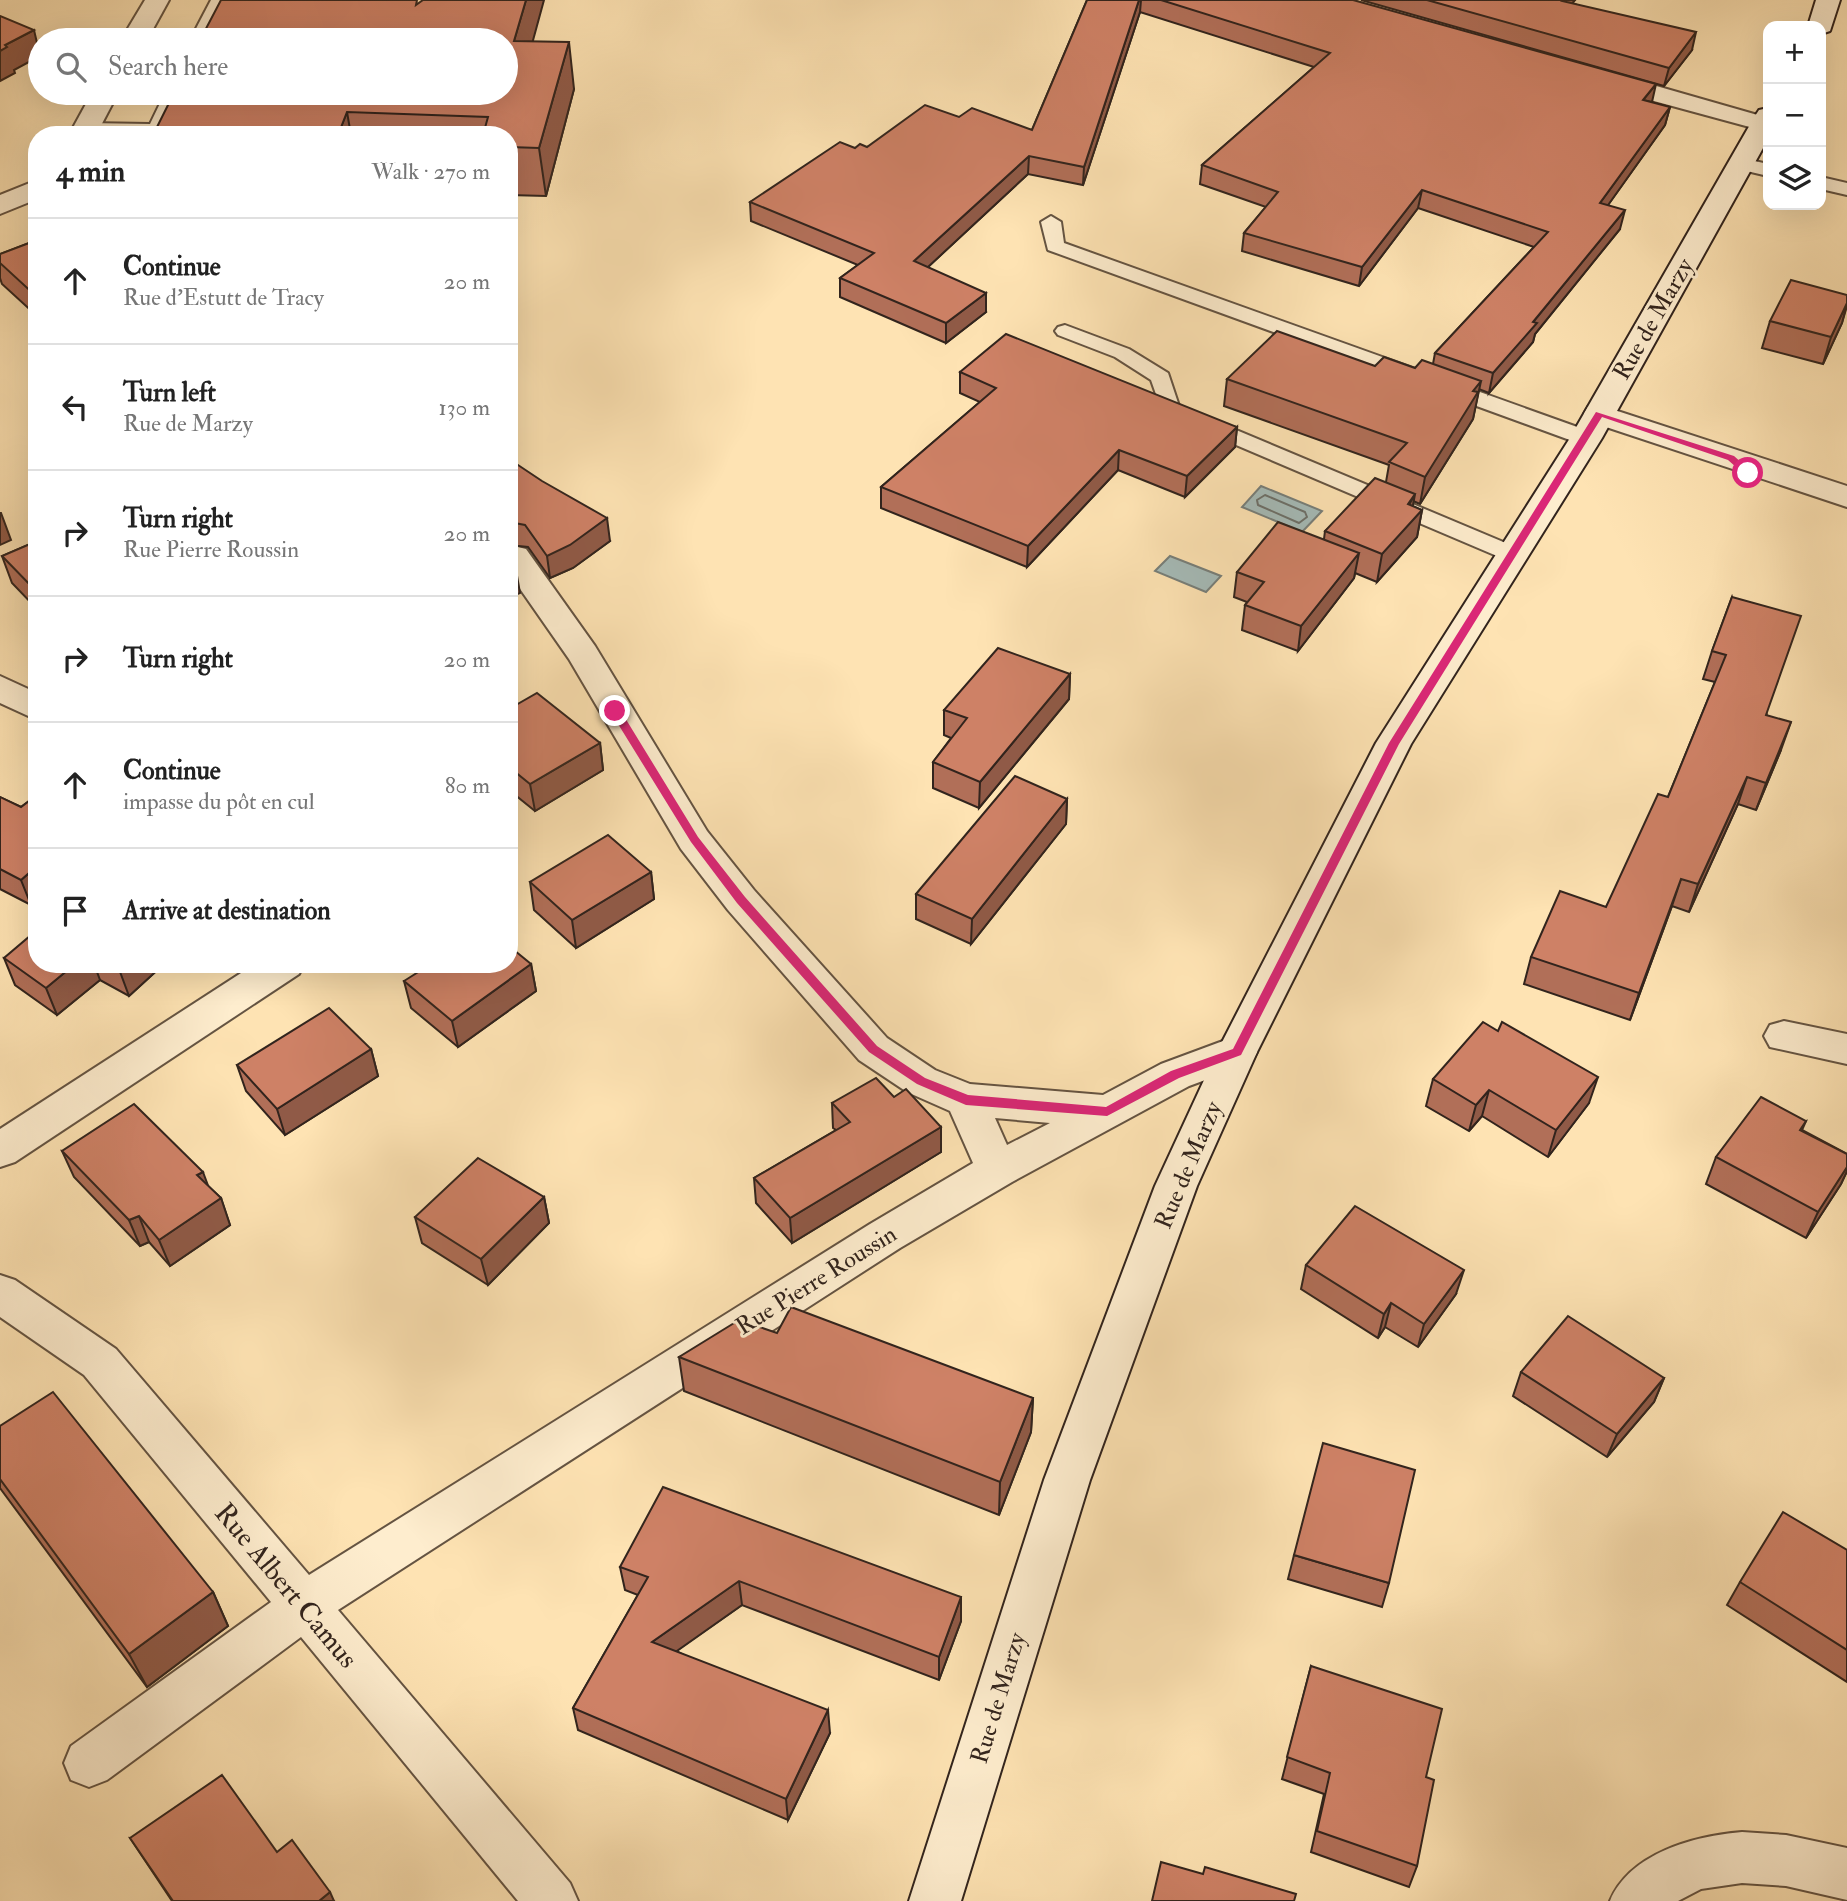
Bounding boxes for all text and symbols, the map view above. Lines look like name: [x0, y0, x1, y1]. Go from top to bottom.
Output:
map controls: [1763, 21, 1826, 210]
button: +: [1763, 21, 1826, 84]
search box: [28, 28, 518, 105]
icon: search: [52, 48, 90, 86]
text: Search here: [108, 51, 228, 83]
button: −: [1763, 84, 1826, 147]
button: layers: [1763, 147, 1826, 210]
text: 4 min: [56, 153, 125, 190]
text: Walk · 270 m: [371, 157, 490, 186]
text: Continue: [123, 251, 221, 283]
street label: Rue de Marzy: [1606, 252, 1701, 386]
icon: ahead: [56, 262, 94, 300]
text: 20 m: [444, 267, 490, 296]
text: Rue d'Estutt de Tracy: [123, 283, 324, 312]
text: Turn left: [123, 377, 216, 409]
icon: left: [56, 388, 94, 426]
text: 130 m: [438, 393, 490, 422]
text: Rue de Marzy: [123, 409, 253, 438]
route start: [1732, 457, 1763, 488]
text: Turn right: [123, 503, 233, 535]
icon: right: [56, 514, 94, 552]
text: 20 m: [444, 519, 490, 548]
text: Rue Pierre Roussin: [123, 535, 299, 564]
icon: right: [56, 640, 94, 678]
text: Turn right: [123, 643, 233, 675]
text: 20 m: [444, 645, 490, 674]
route end: [599, 695, 630, 726]
text: Continue: [123, 755, 221, 787]
icon: ahead: [56, 766, 94, 804]
text: 80 m: [445, 771, 490, 800]
text: impasse du pôt en cul: [123, 787, 315, 816]
icon: arrive: [56, 892, 94, 930]
text: Arrive at destination: [123, 895, 331, 927]
street label: Rue de Marzy: [1148, 1096, 1229, 1234]
street label: Rue Pierre Roussin: [730, 1219, 902, 1342]
street label: Rue Albert Camus: [207, 1496, 365, 1676]
street label: Rue de Marzy: [964, 1628, 1033, 1767]

